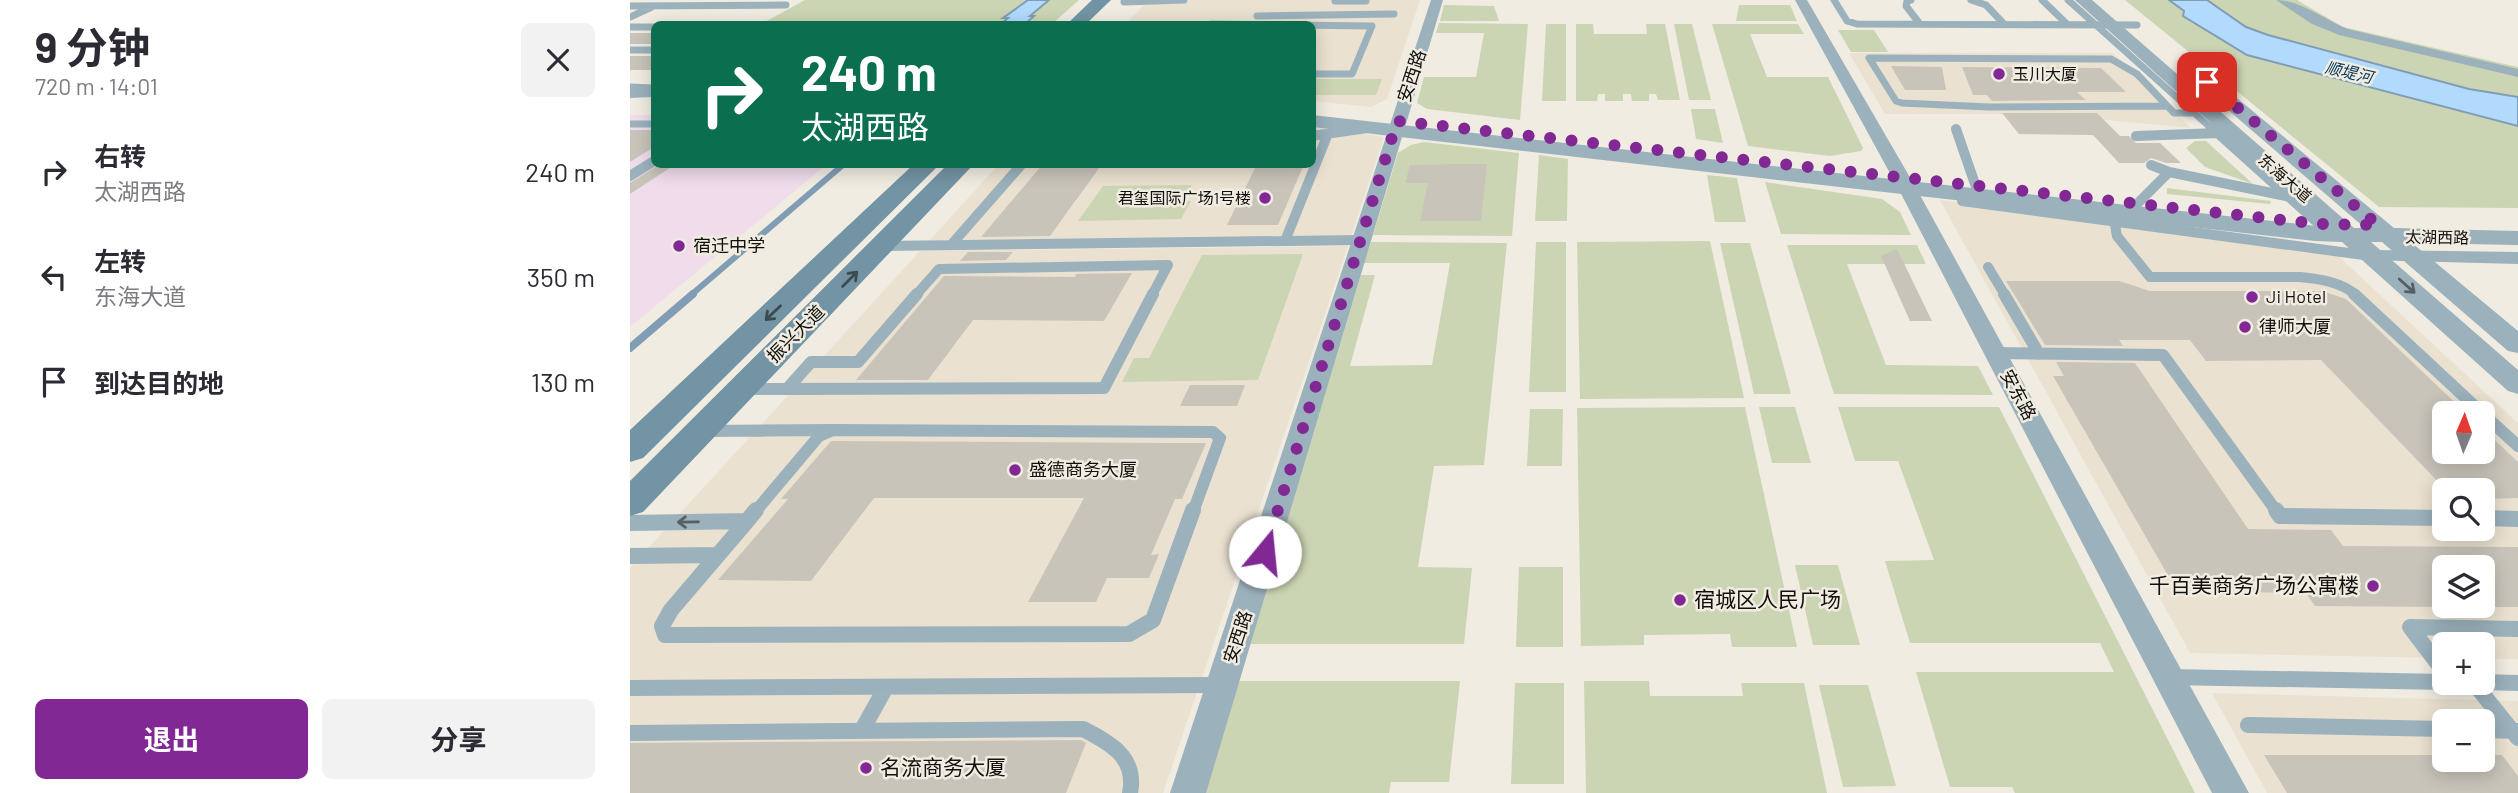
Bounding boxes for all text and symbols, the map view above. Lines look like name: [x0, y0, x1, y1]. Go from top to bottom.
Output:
text: 9 分钟: [35, 21, 150, 71]
button: close: [521, 23, 595, 97]
text: 240 m: [801, 42, 937, 101]
street label: 安西路: [1392, 47, 1430, 105]
icon: right: [686, 49, 777, 140]
pin: [2177, 52, 2237, 112]
water label: 顺堤河: [2324, 57, 2378, 87]
icon: arrive: [2188, 63, 2226, 101]
place label: 玉川大厦: [2013, 64, 2077, 83]
marker: 玉川大厦: [1991, 66, 2007, 82]
text: 720 m · 14:01: [35, 72, 158, 100]
text: 太湖西路: [801, 107, 929, 145]
text: 右转: [94, 140, 146, 171]
street label: 东海大道: [2255, 149, 2316, 206]
icon: right: [35, 153, 73, 191]
text: 240 m: [525, 156, 595, 187]
text: 太湖西路: [94, 177, 186, 205]
place label: 君玺国际广场1号楼: [1117, 188, 1251, 207]
marker: 君玺国际广场1号楼: [1257, 190, 1273, 206]
street label: 太湖西路: [2405, 226, 2469, 247]
place label: 宿迁中学: [693, 234, 765, 256]
marker: 宿迁中学: [671, 238, 687, 254]
text: 左转: [94, 245, 146, 276]
icon: left: [35, 258, 73, 296]
text: 350 m: [527, 261, 595, 292]
one-way arrow: [841, 271, 858, 288]
one-way arrow: [2398, 278, 2416, 294]
text: 东海大道: [94, 282, 186, 310]
place label: Ji Hotel: [2266, 285, 2326, 307]
marker: Ji Hotel: [2244, 289, 2260, 305]
street label: 振兴大道: [762, 300, 829, 367]
one-way arrow: [765, 305, 782, 322]
place label: 律师大厦: [2259, 315, 2331, 337]
marker: 律师大厦: [2237, 319, 2253, 335]
icon: arrive: [35, 363, 73, 401]
text: 130 m: [531, 366, 595, 397]
street label: 安东路: [1996, 366, 2041, 424]
text: 到达目的地: [94, 367, 224, 398]
north arrow: [2432, 401, 2496, 464]
map controls: [2432, 401, 2495, 772]
place label: 盛德商务大厦: [1029, 458, 1137, 480]
marker: 盛德商务大厦: [1007, 462, 1023, 478]
button: search: [2432, 478, 2495, 541]
one-way arrow: [677, 515, 700, 529]
position arrow: [1228, 515, 1302, 589]
button: layers: [2432, 555, 2495, 618]
place label: 千百美商务广场公寓楼: [2149, 572, 2359, 597]
marker: 千百美商务广场公寓楼: [2365, 578, 2381, 594]
place label: 宿城区人民广场: [1694, 586, 1841, 611]
marker: 宿城区人民广场: [1672, 592, 1688, 608]
street label: 安西路: [1218, 608, 1256, 666]
button: +: [2432, 632, 2495, 695]
button: 退出: [35, 699, 308, 779]
button: 分享: [322, 699, 595, 779]
button: −: [2432, 709, 2495, 772]
place label: 名流商务大厦: [880, 754, 1006, 779]
marker: 名流商务大厦: [858, 760, 874, 776]

